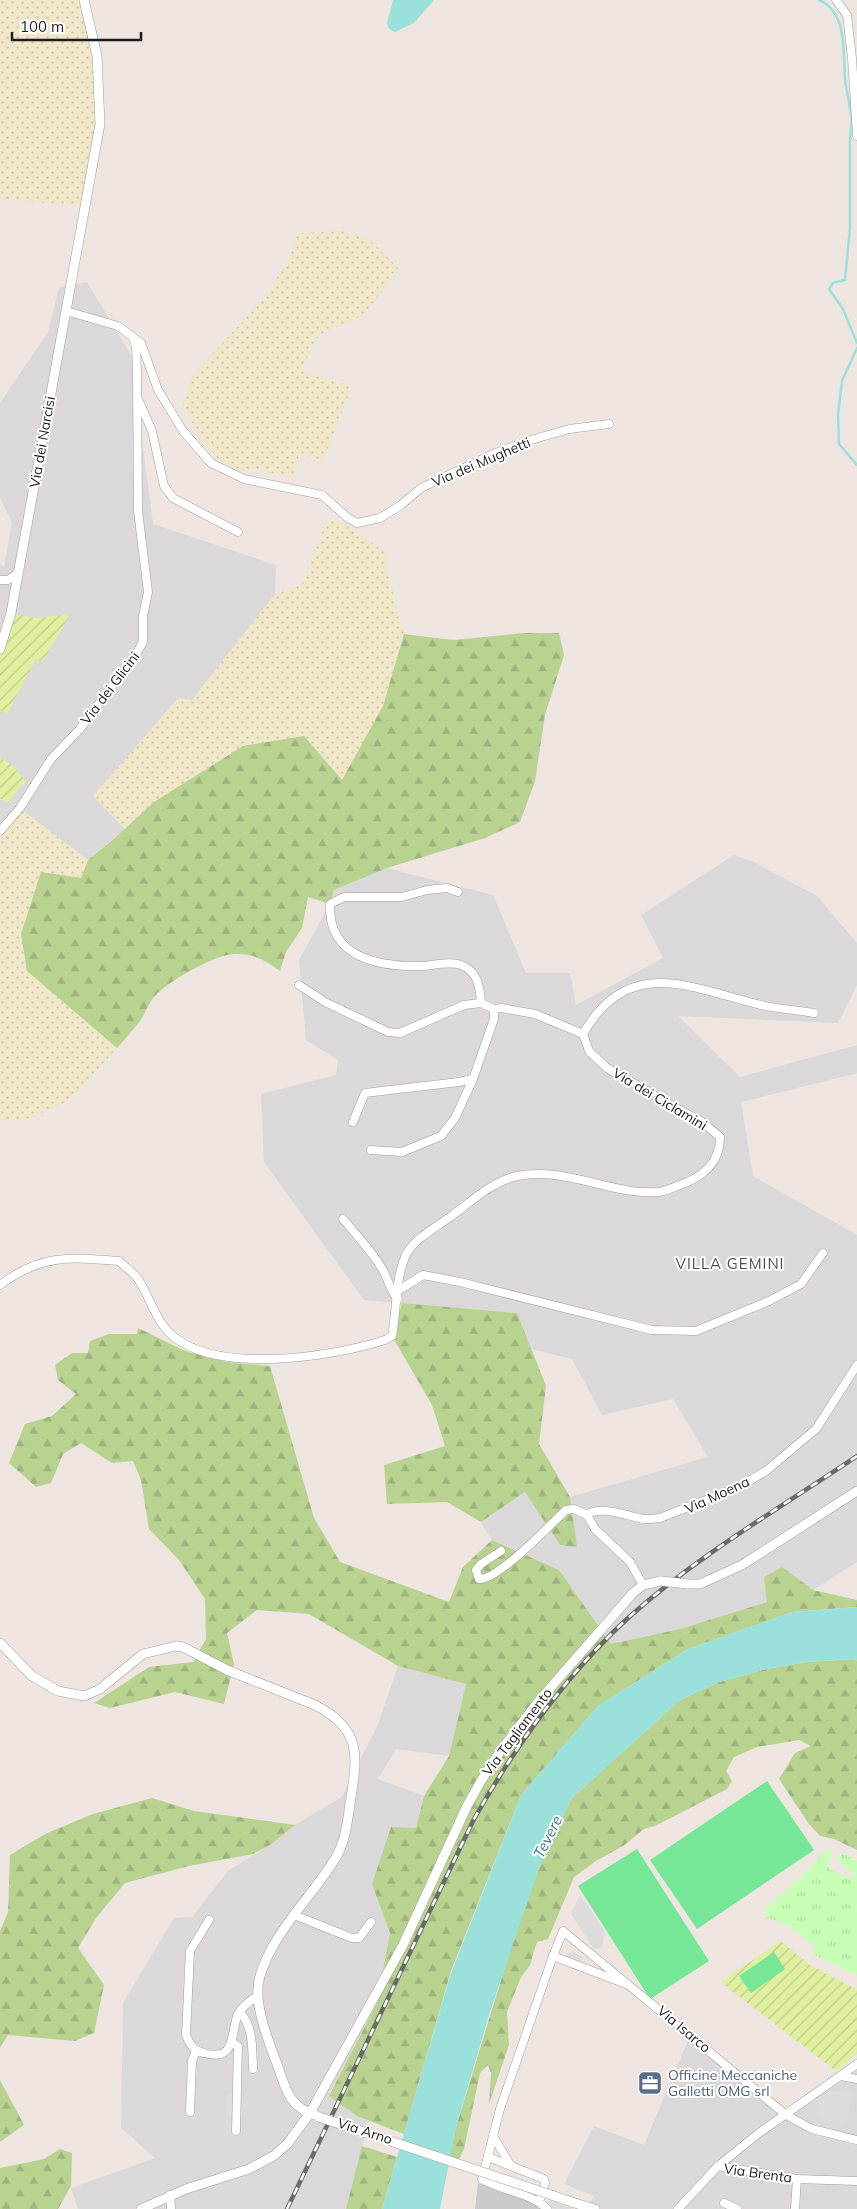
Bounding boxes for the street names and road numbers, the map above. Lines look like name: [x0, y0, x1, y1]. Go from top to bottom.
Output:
street label: Via dei Narcisi: [25, 395, 59, 489]
street label: Via dei Mughetti: [429, 433, 533, 491]
street label: Via dei Glicini: [77, 648, 143, 728]
street label: Via dei Ciclamini: [610, 1064, 710, 1134]
street label: Via Moena: [682, 1472, 752, 1518]
street label: Via Tagliamento: [478, 1684, 556, 1780]
street label: Via Isarco: [654, 2002, 714, 2056]
street label: Via Arno: [335, 2114, 395, 2148]
street label: Via Brenta: [723, 2159, 793, 2187]

